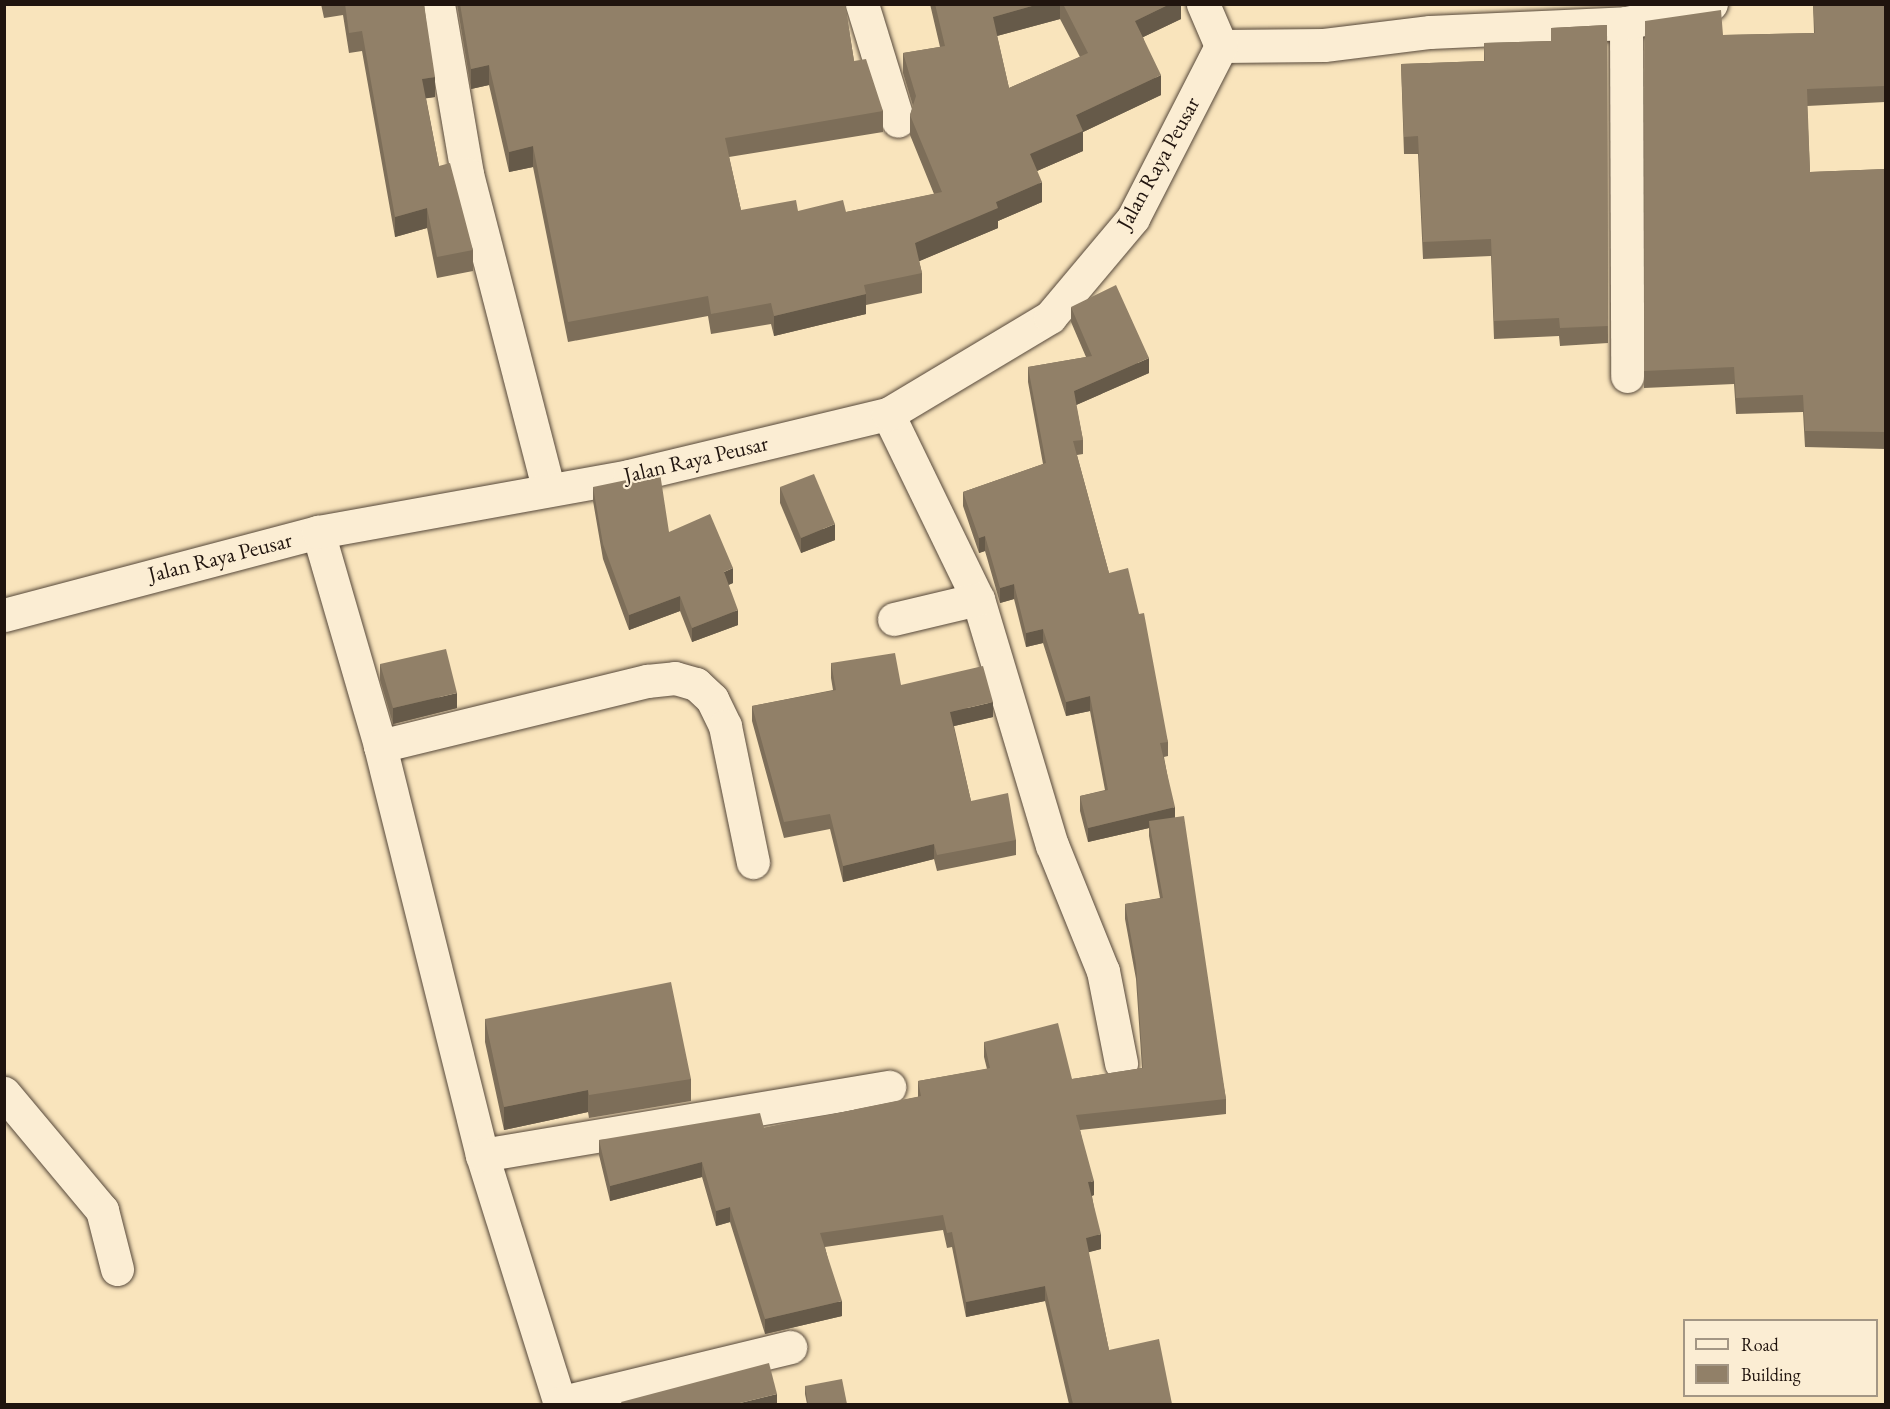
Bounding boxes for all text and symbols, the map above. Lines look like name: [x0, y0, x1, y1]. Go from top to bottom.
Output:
street label: Jalan Raya Peusar: [1111, 92, 1205, 234]
street label: Jalan Raya Peusar: [621, 430, 771, 488]
street label: Jalan Raya Peusar: [145, 526, 295, 588]
legend: [1683, 1319, 1878, 1397]
text: Road: [1741, 1333, 1779, 1356]
text: Building: [1741, 1363, 1801, 1386]

